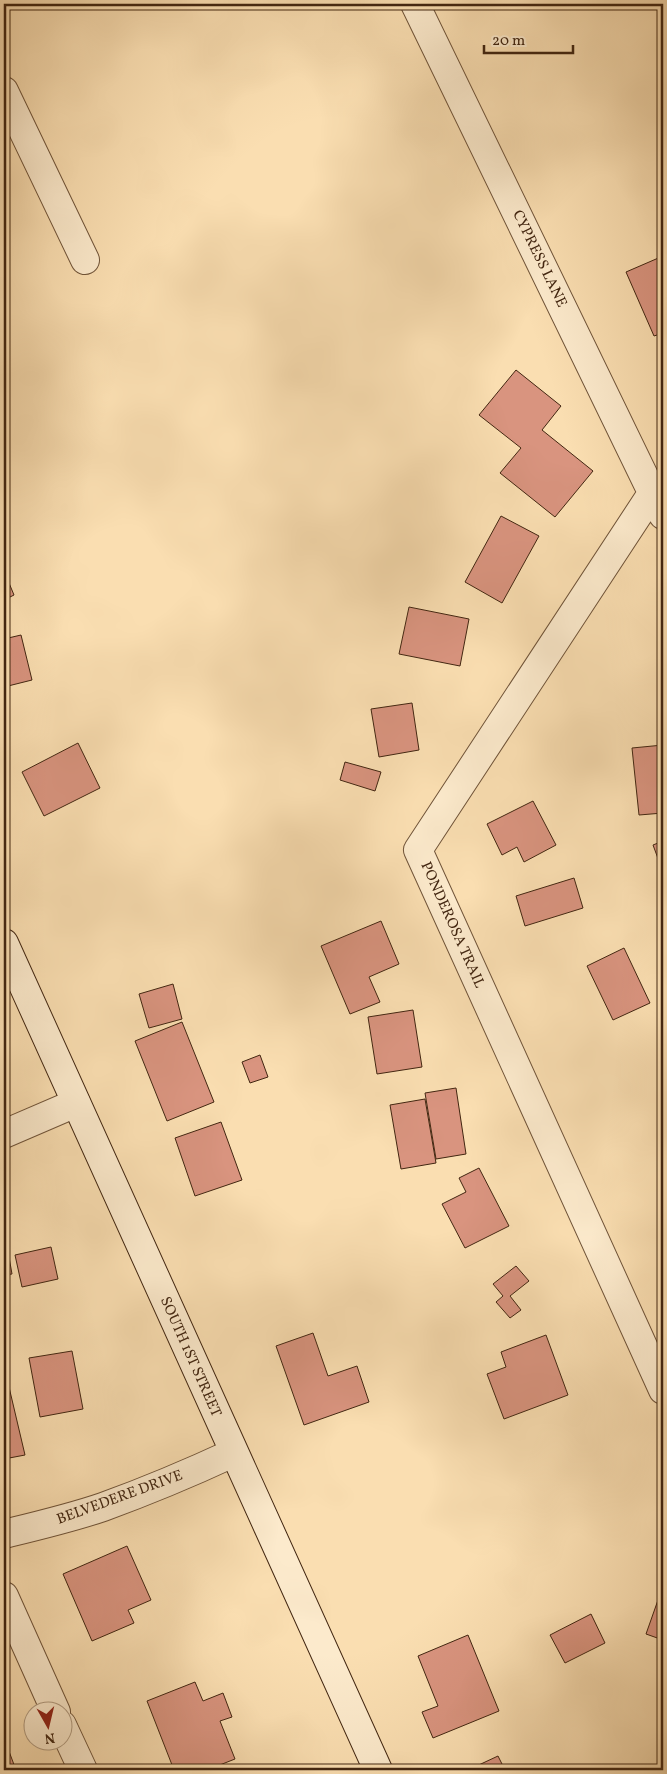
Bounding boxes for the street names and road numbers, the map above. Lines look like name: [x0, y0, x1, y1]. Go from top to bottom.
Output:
street label: CYPRESS LANE: [506, 207, 572, 311]
street label: PONDEROSA TRAIL: [415, 858, 490, 992]
street label: SOUTH 1ST STREET: [154, 1293, 226, 1421]
street label: BELVEDERE DRIVE: [54, 1465, 186, 1531]

